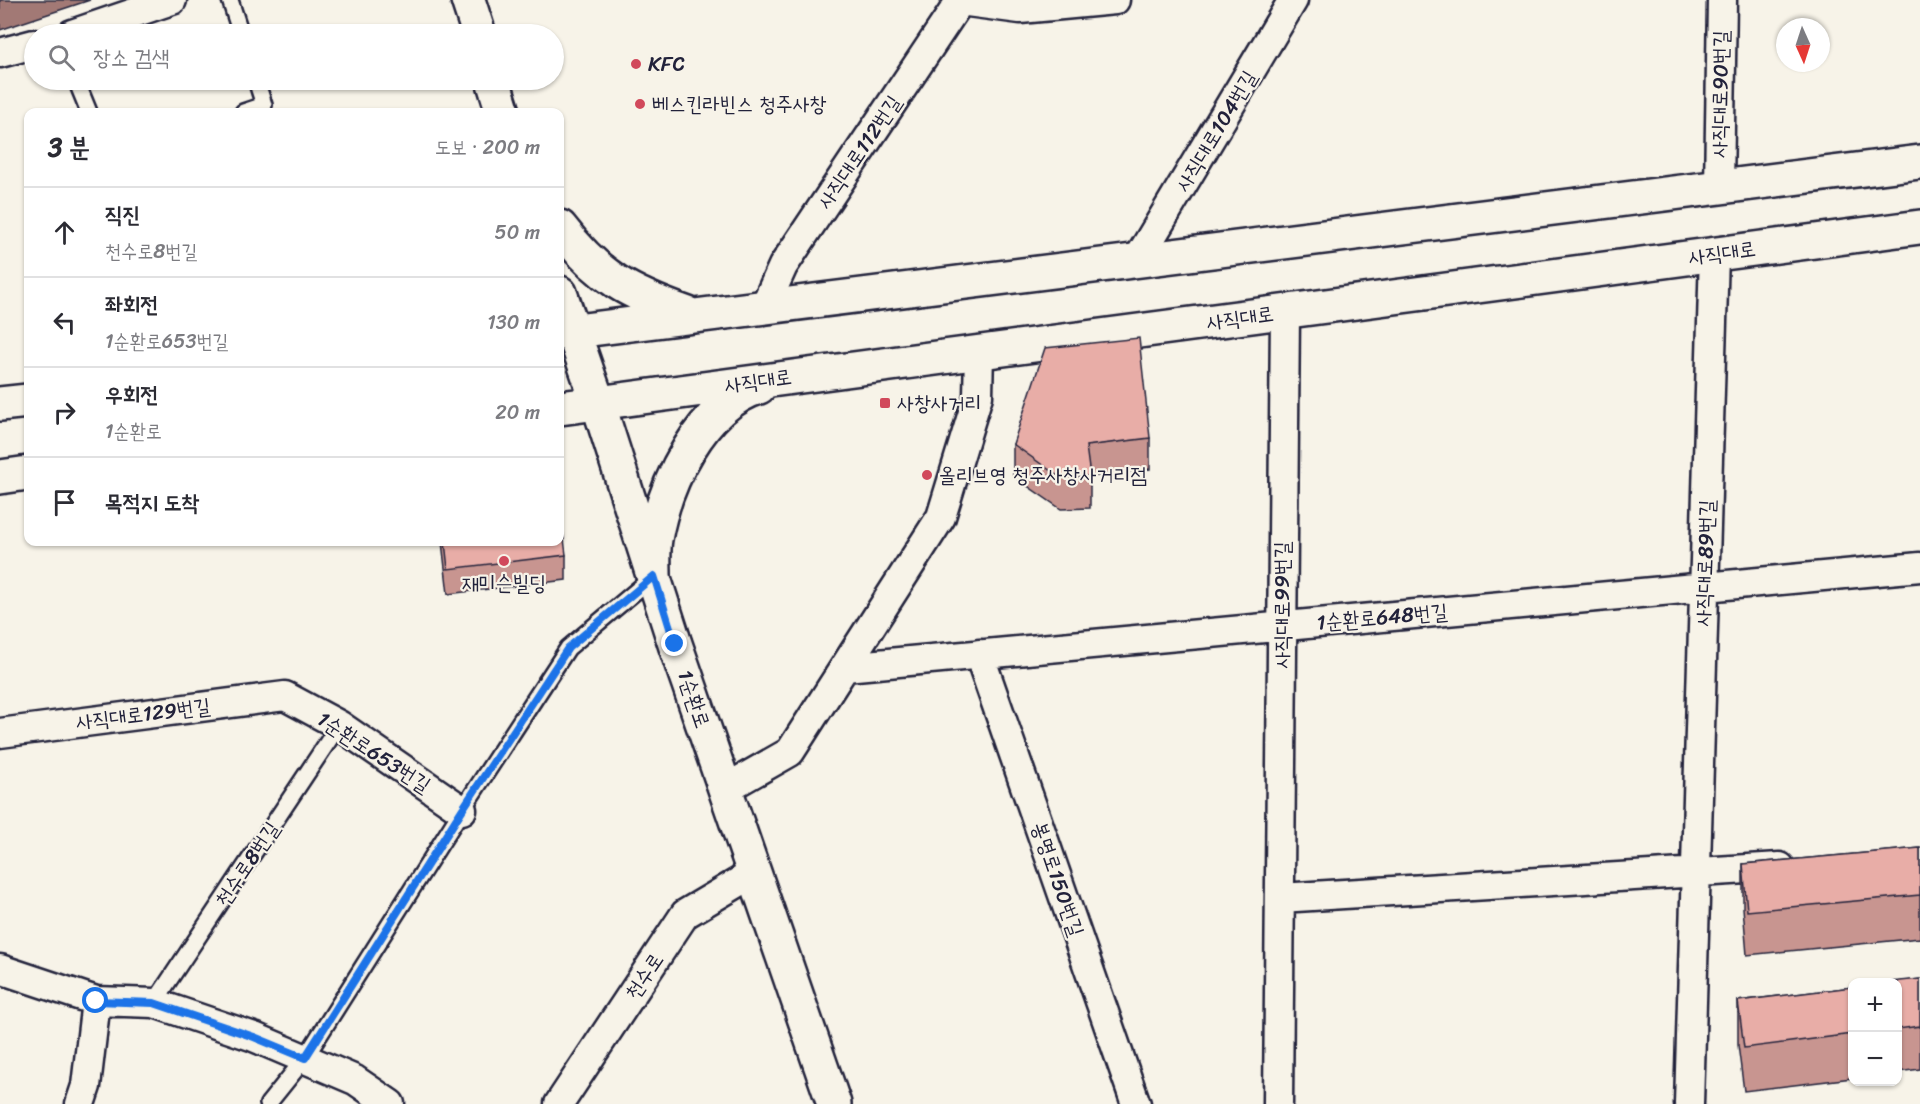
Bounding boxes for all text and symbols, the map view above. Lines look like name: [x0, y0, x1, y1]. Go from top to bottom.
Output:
north arrow: [1776, 18, 1830, 72]
search box: [24, 24, 564, 90]
street label: 사직대로90번길: [1700, 30, 1740, 158]
text: 장소 검색: [93, 38, 170, 77]
icon: search: [45, 41, 78, 74]
place label: KFC: [648, 45, 685, 83]
marker: KFC: [629, 57, 643, 71]
street label: 사직대로104번길: [1164, 62, 1268, 199]
place label: 베스킨라빈스 청주사창: [652, 85, 827, 123]
street label: 사직대로112번길: [806, 87, 912, 217]
marker: 베스킨라빈스 청주사창: [633, 97, 647, 111]
text: 3 분: [48, 124, 90, 170]
text: 도보 · 200 m: [435, 130, 540, 165]
text: 직진: [105, 195, 140, 234]
text: 50 m: [495, 215, 540, 250]
icon: ahead: [48, 216, 81, 249]
street label: 사직대로: [1686, 229, 1758, 277]
text: 천수로8번길: [105, 234, 198, 269]
text: 좌회전: [105, 285, 158, 324]
street label: 사직대로: [1204, 294, 1276, 342]
text: 130 m: [487, 305, 540, 340]
icon: left: [48, 306, 81, 339]
text: 1순환로653번길: [105, 324, 229, 359]
street label: 사직대로: [722, 357, 794, 405]
text: 우회전: [105, 375, 158, 414]
place label: 사창사거리: [897, 384, 982, 422]
text: 20 m: [495, 395, 540, 430]
icon: right: [48, 396, 81, 429]
marker: 사창사거리: [878, 396, 892, 410]
text: 1순환로: [105, 414, 162, 449]
place label: 올리브영 청주사창사거리점: [939, 456, 1147, 494]
marker: 올리브영 청주사창사거리점: [920, 468, 934, 482]
text: 목적지 도착: [105, 483, 199, 522]
icon: arrive: [48, 486, 81, 519]
street label: 사직대로89번길: [1684, 499, 1726, 627]
street label: 사직대로99번길: [1263, 541, 1301, 669]
marker: 재미슨빌딩: [497, 554, 511, 568]
place label: 재미슨빌딩: [462, 564, 546, 602]
street label: 1순환로648번길: [1315, 592, 1449, 642]
route end: [661, 630, 687, 656]
street label: 1순환로: [666, 665, 722, 733]
street label: 사직대로129번길: [73, 687, 213, 741]
street label: 1순환로653번길: [309, 701, 439, 803]
street label: 천수로8번길: [204, 813, 290, 915]
street label: 봉명로150번길: [1021, 816, 1095, 942]
street label: 천수로: [614, 944, 674, 1008]
map controls: [1848, 978, 1902, 1086]
button: +: [1848, 978, 1902, 1032]
route start: [82, 987, 108, 1013]
button: −: [1848, 1032, 1902, 1086]

